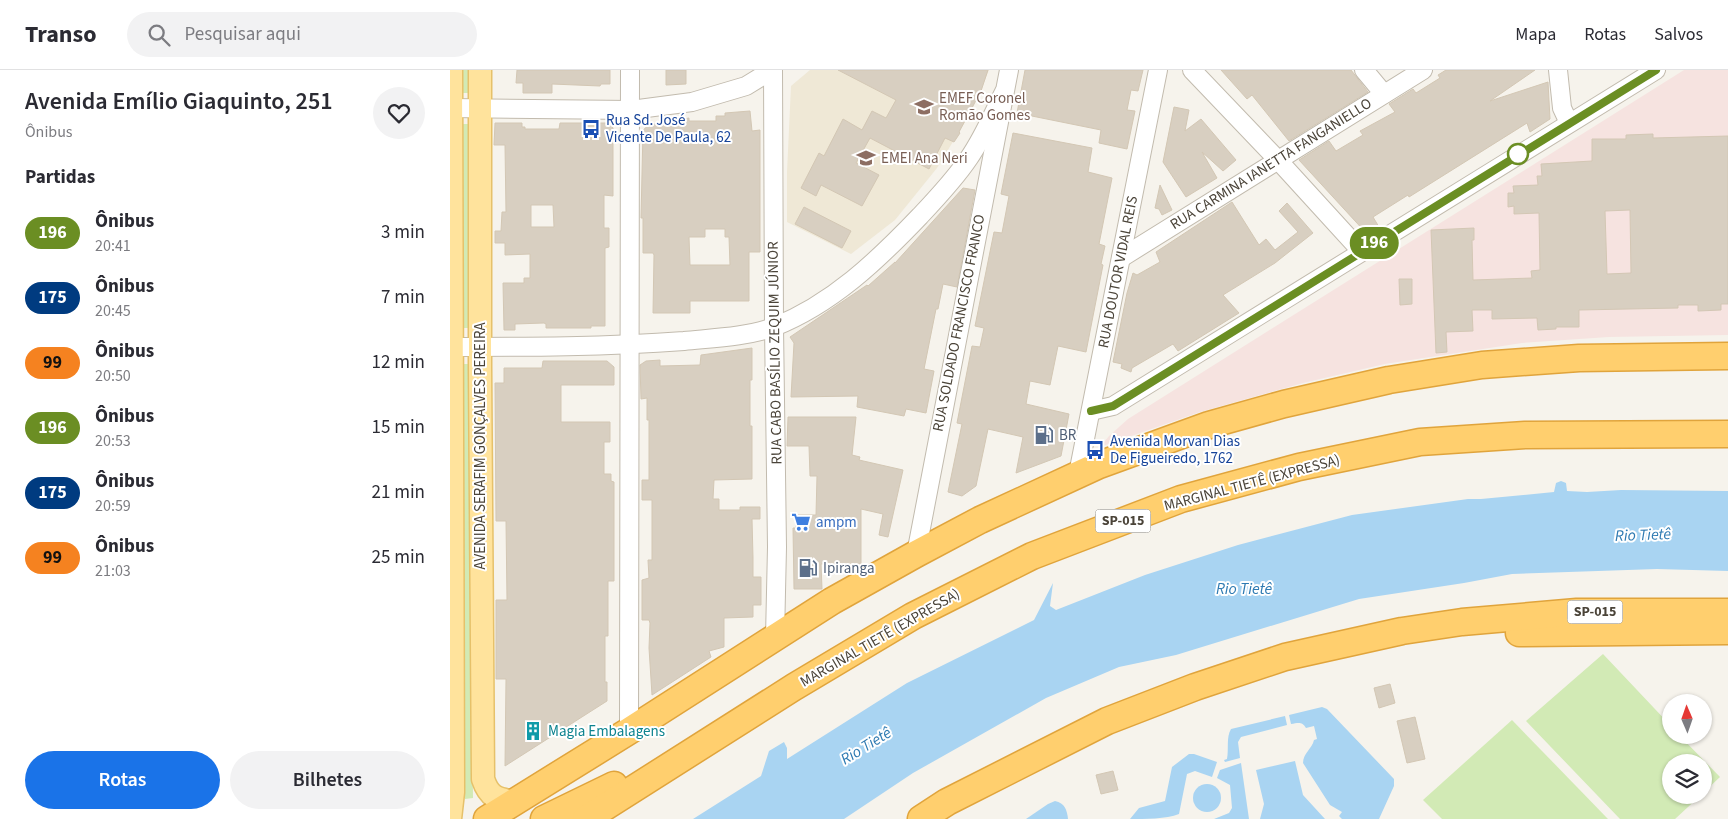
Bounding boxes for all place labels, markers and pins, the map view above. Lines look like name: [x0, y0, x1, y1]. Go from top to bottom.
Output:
place label: EMEF Coronel Romão Gomes: [939, 88, 1030, 126]
school or university icon: EMEF Coronel Romão Gomes: [913, 96, 935, 118]
place label: Rua Sd. José Vicente De Paula, 62: [606, 110, 731, 148]
bus stop icon: Rua Sd. José Vicente De Paula, 62: [580, 118, 602, 140]
unlabelled marker: [1507, 143, 1529, 165]
school or university icon: EMEI Ana Neri: [855, 147, 877, 169]
place label: EMEI Ana Neri: [881, 148, 968, 169]
fuel station icon: BR: [1033, 424, 1055, 446]
place label: BR: [1059, 425, 1077, 446]
place label: Avenida Morvan Dias De Figueiredo, 1762: [1110, 431, 1240, 469]
bus stop icon: Avenida Morvan Dias De Figueiredo, 1762: [1084, 439, 1106, 461]
supermarket icon: ampm: [790, 511, 812, 533]
place label: ampm: [816, 512, 857, 533]
fuel station icon: Ipiranga: [797, 557, 819, 579]
place label: Ipiranga: [823, 558, 874, 579]
building icon: Magia Embalagens: [522, 720, 544, 742]
place label: Magia Embalagens: [548, 721, 665, 742]

